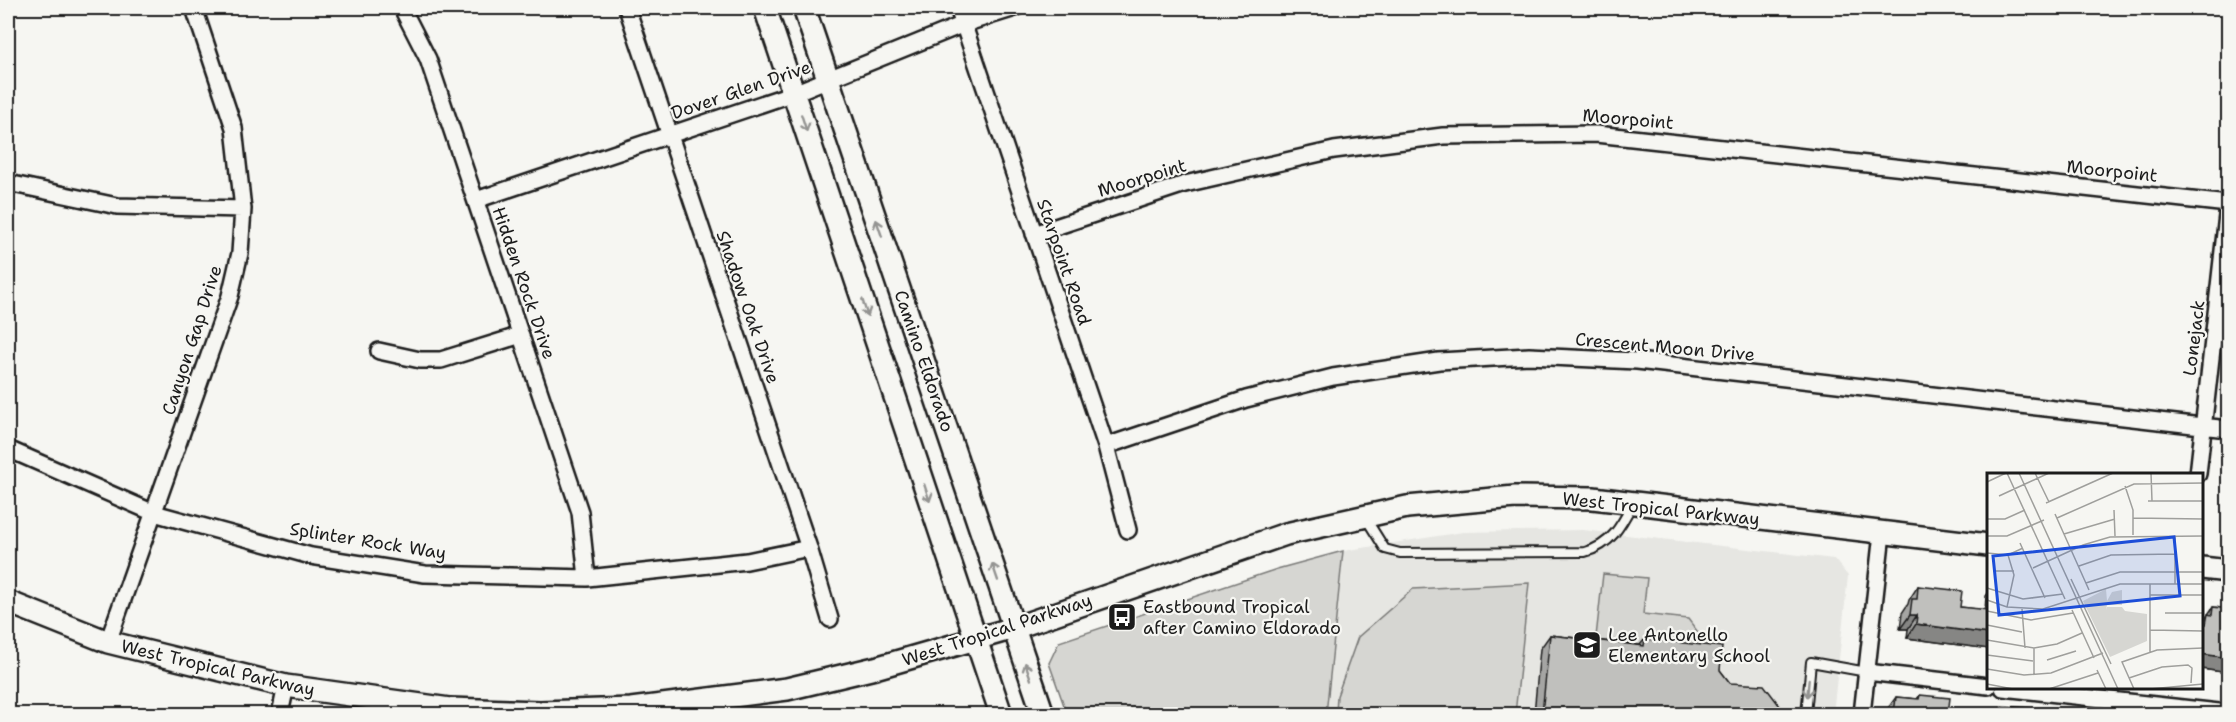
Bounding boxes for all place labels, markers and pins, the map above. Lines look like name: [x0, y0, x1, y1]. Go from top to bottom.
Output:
place label: Eastbound Tropical after Camino Eldorado: [1143, 595, 1341, 640]
bus stop icon: Eastbound Tropical after Camino Eldorado: [1106, 601, 1138, 633]
place label: Lee Antonello Elementary School: [1608, 623, 1771, 668]
school or university icon: Lee Antonello Elementary School: [1571, 629, 1603, 661]

